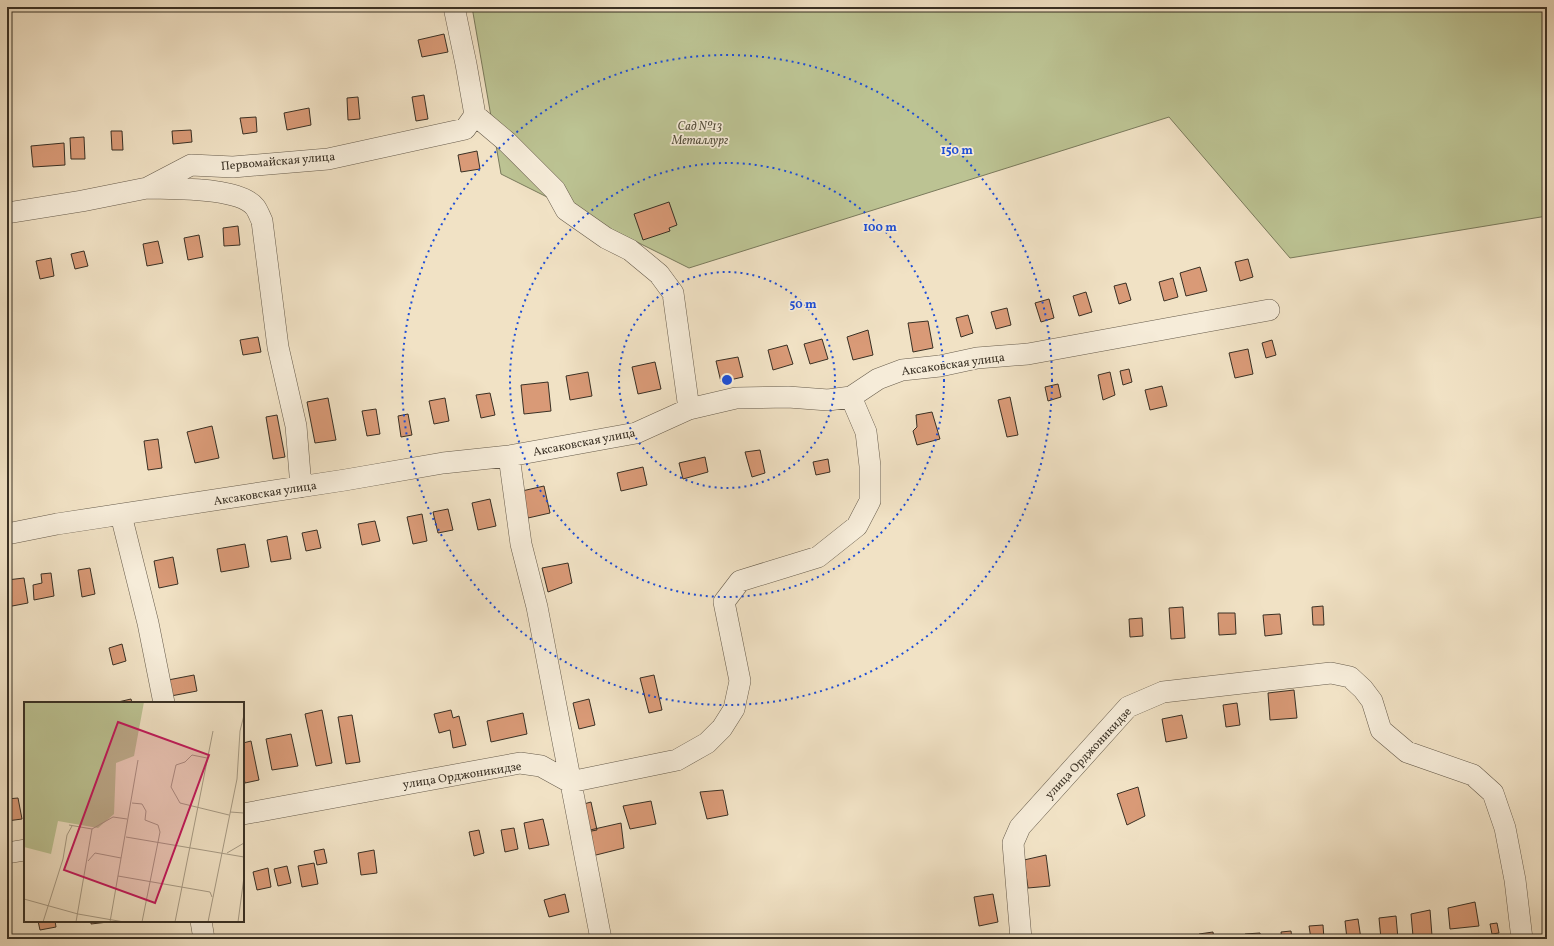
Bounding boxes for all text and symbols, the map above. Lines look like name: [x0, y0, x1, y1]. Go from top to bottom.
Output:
park label: Сад №13 Металлург: [671, 119, 729, 149]
text: 150 m: [941, 143, 973, 159]
street label: Первомайская улица: [220, 149, 336, 175]
text: 100 m: [863, 220, 897, 236]
text: 50 m: [789, 297, 817, 313]
street label: Аксаковская улица: [900, 350, 1006, 380]
centre of rings: [720, 373, 734, 387]
street label: Аксаковская улица: [532, 425, 637, 461]
street label: Аксаковская улица: [212, 478, 318, 510]
inset map: [24, 702, 244, 922]
street label: улица Орджоникидзе: [1042, 704, 1136, 803]
street label: улица Орджоникидзе: [402, 759, 523, 793]

